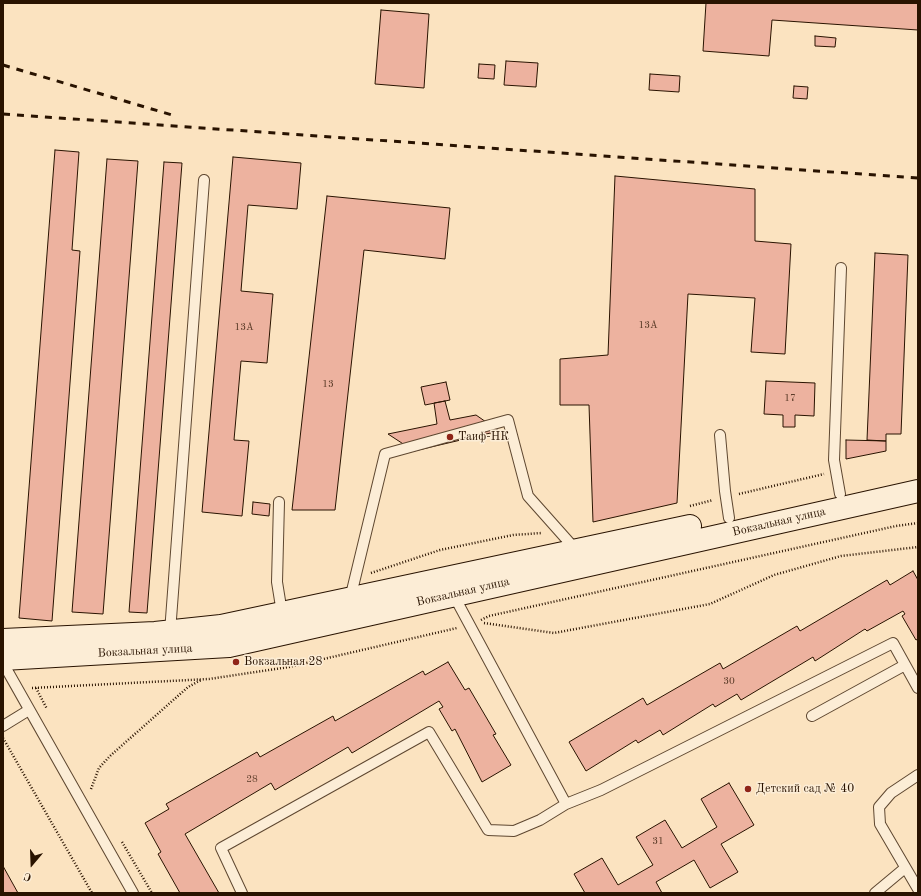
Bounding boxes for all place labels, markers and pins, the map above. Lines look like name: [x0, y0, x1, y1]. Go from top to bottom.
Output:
place label: Таиф-НК: [458, 430, 509, 444]
marker: Таиф-НК: [445, 432, 455, 442]
place label: Вокзальная 28: [244, 655, 322, 669]
marker: Вокзальная 28: [231, 657, 241, 667]
place label: Детский сад № 40: [756, 782, 854, 796]
marker: Детский сад № 40: [743, 784, 753, 794]

